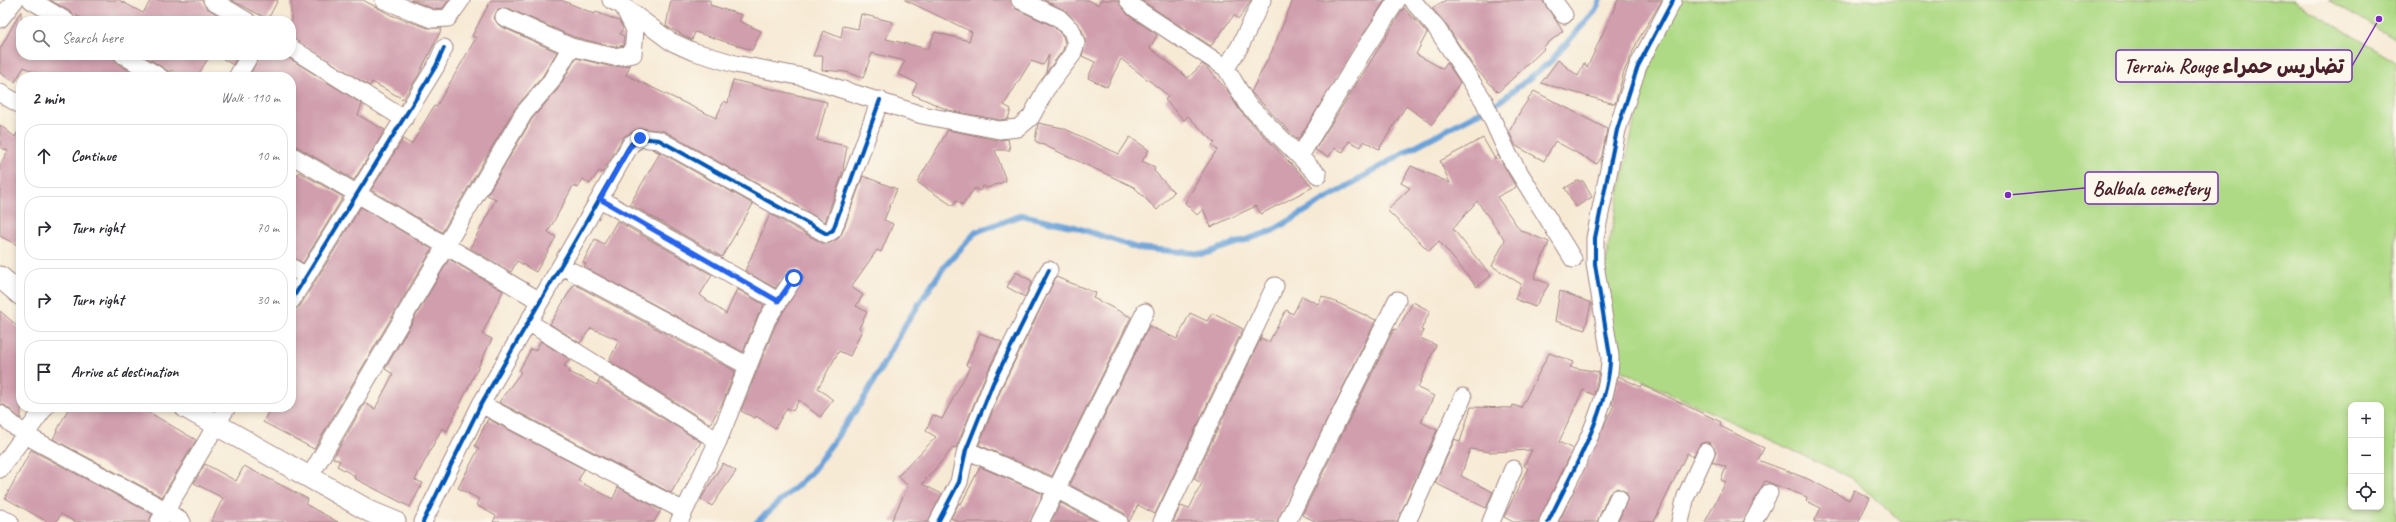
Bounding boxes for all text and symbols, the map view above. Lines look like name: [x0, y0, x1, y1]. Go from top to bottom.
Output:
search box: [16, 16, 296, 60]
icon: search: [30, 27, 52, 49]
text: Search here: [62, 29, 123, 48]
callout: Terrain Rouge تضاريس حمراء: [2116, 50, 2352, 82]
text: Terrain Rouge تضاريس حمراء: [2124, 54, 2345, 79]
text: 2 min: [32, 88, 65, 109]
text: Walk · 110 m: [221, 90, 280, 106]
route end: [631, 129, 649, 147]
icon: ahead: [33, 145, 55, 167]
text: Continue: [71, 147, 116, 166]
text: 10 m: [257, 148, 279, 164]
callout: Balbala cemetery: [2085, 172, 2218, 204]
text: Balbala cemetery: [2093, 176, 2212, 202]
icon: right: [33, 217, 55, 239]
text: Turn right: [71, 219, 124, 238]
text: 70 m: [257, 220, 279, 236]
route start: [785, 269, 803, 287]
icon: right: [33, 289, 55, 311]
text: Turn right: [71, 291, 124, 310]
text: 30 m: [257, 292, 279, 308]
icon: arrive: [33, 361, 55, 383]
text: Arrive at destination: [71, 363, 178, 382]
map controls: [2348, 402, 2384, 510]
button: +: [2348, 402, 2384, 438]
button: −: [2348, 438, 2384, 474]
button: locate: [2348, 474, 2384, 510]

